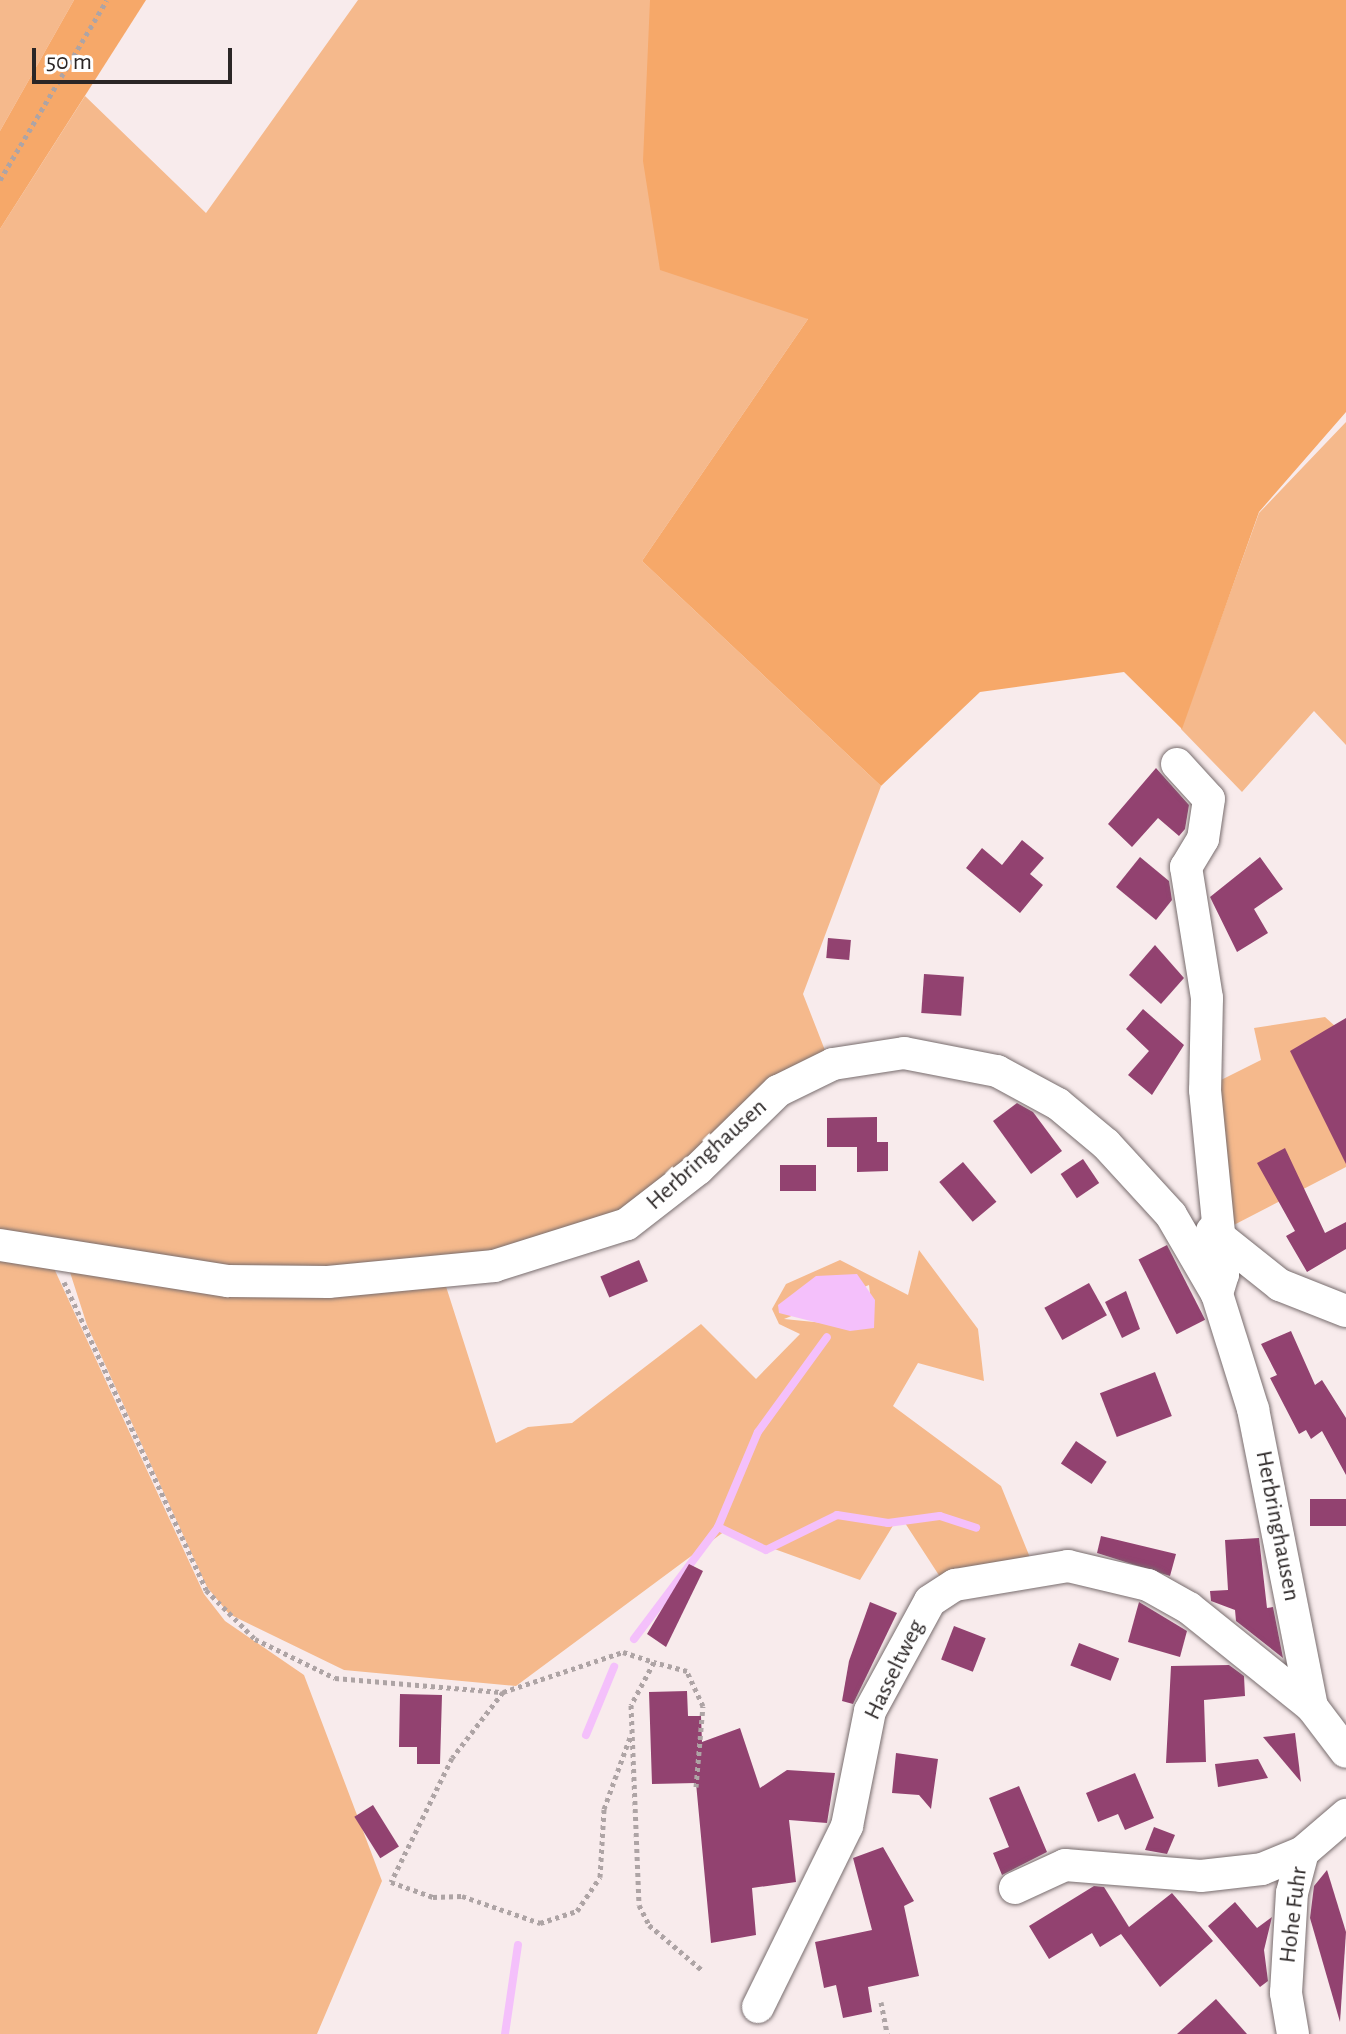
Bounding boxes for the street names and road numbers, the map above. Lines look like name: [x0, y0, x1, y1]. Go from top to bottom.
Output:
street label: Herbringhausen: [641, 1093, 773, 1217]
street label: Herbringhausen: [1248, 1448, 1306, 1604]
street label: Hasseltweg: [858, 1615, 932, 1725]
street label: Hohe Fuhr: [1274, 1865, 1314, 1965]

